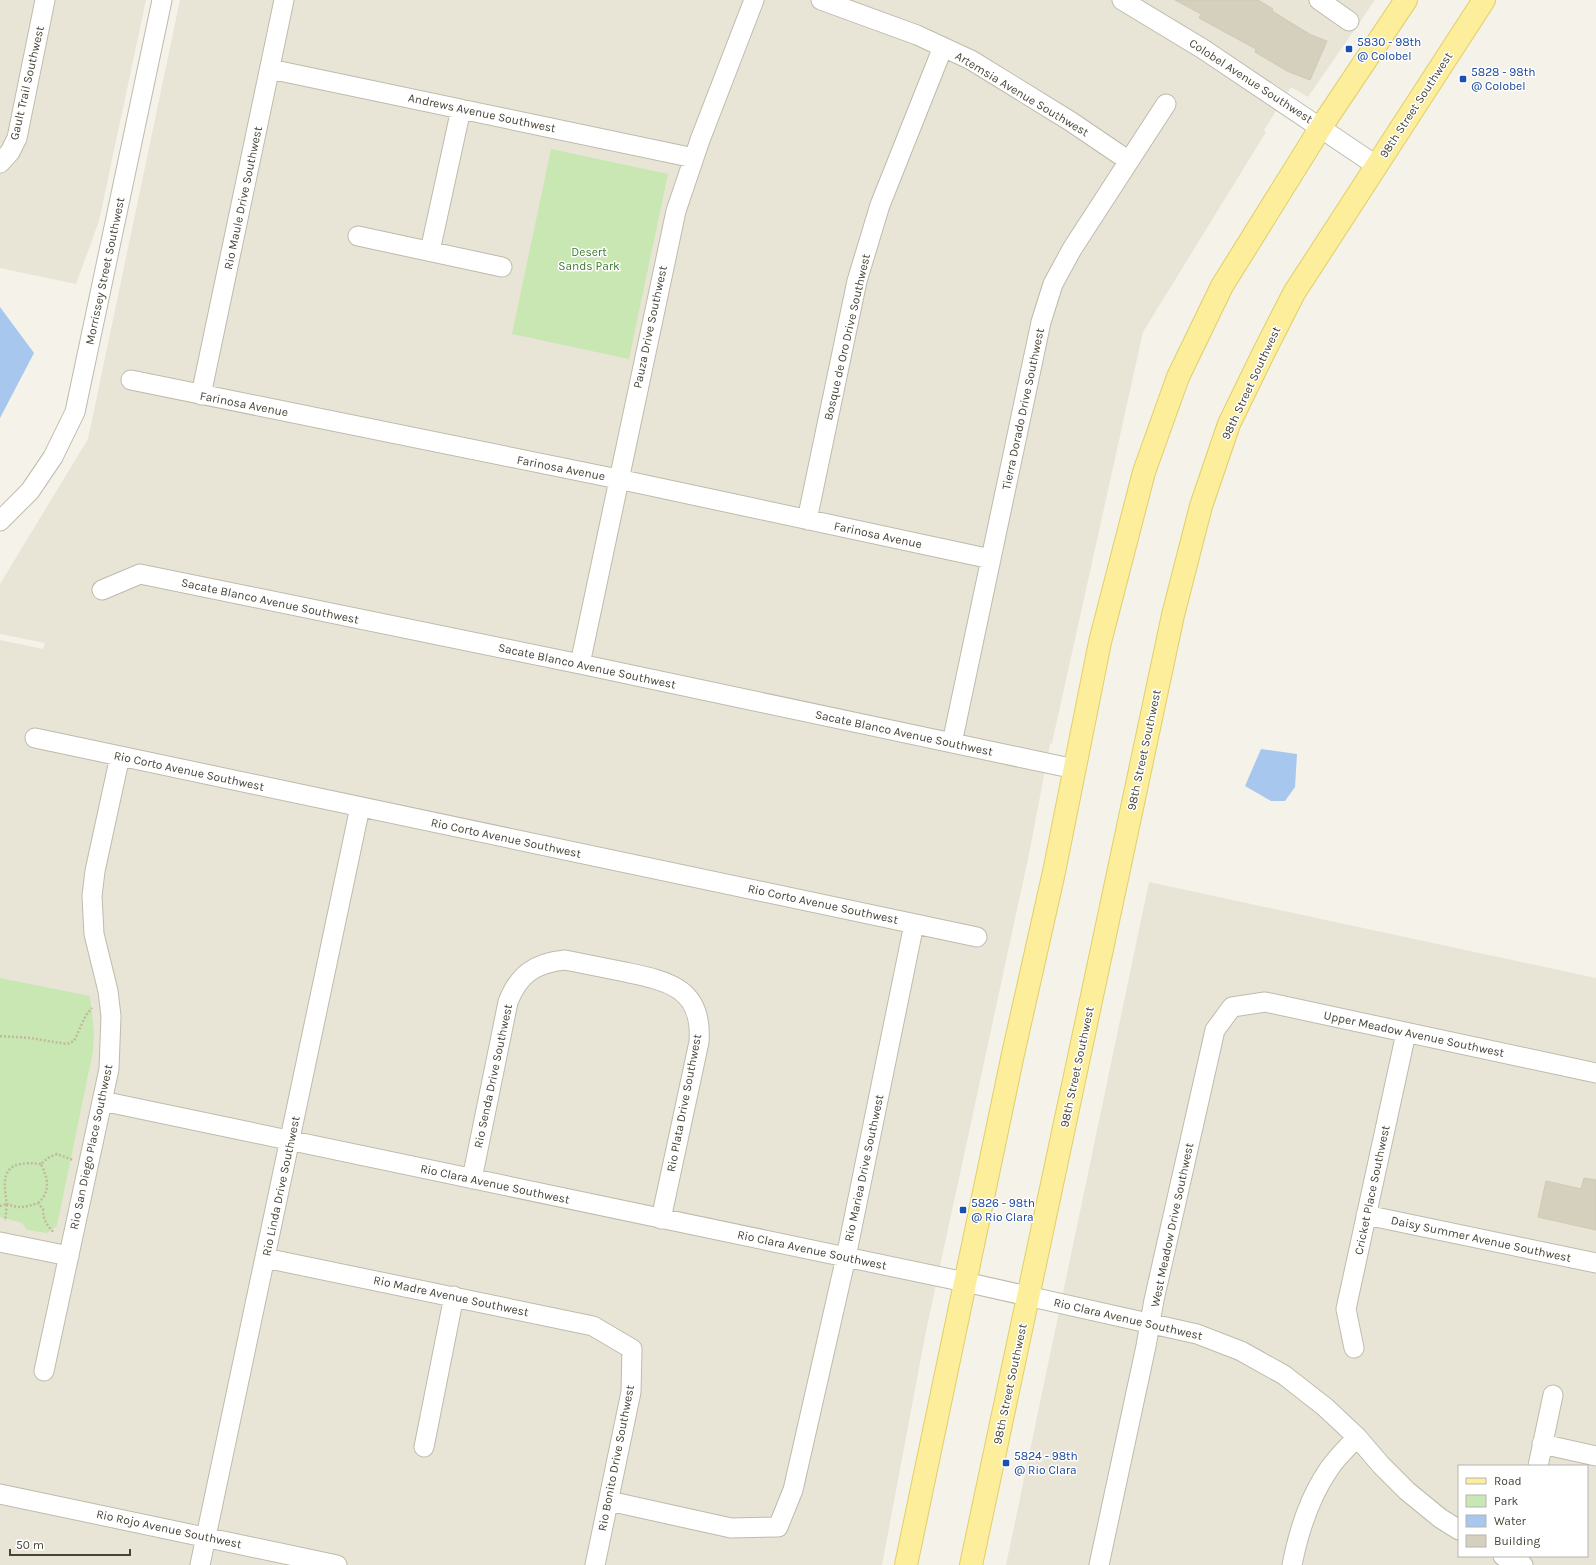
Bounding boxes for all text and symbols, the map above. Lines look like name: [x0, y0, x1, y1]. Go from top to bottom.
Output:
street label: Gault Trail Southwest: [7, 24, 47, 141]
place label: 5830 - 98th @ Colobel: [1357, 35, 1421, 63]
street label: Colobel Avenue Southwest: [1187, 36, 1316, 126]
marker: 5830 - 98th @ Colobel: [1344, 44, 1354, 54]
street label: Artemsia Avenue Southwest: [953, 49, 1092, 140]
street label: 98th Street Southwest: [1377, 49, 1456, 160]
place label: 5828 - 98th @ Colobel: [1471, 65, 1535, 93]
marker: 5828 - 98th @ Colobel: [1458, 74, 1468, 84]
street label: Andrews Avenue Southwest: [407, 91, 558, 136]
street label: Rio Maule Drive Southwest: [221, 125, 265, 271]
street label: Morrissey Street Southwest: [83, 195, 128, 346]
park label: Desert Sands Park: [558, 245, 620, 273]
street label: Bosque de Oro Drive Southwest: [821, 252, 873, 422]
street label: Pauza Drive Southwest: [630, 264, 670, 390]
street label: 98th Street Southwest: [1219, 324, 1284, 442]
street label: Tierra Dorado Drive Southwest: [999, 326, 1047, 491]
street label: Farinosa Avenue: [199, 389, 289, 419]
street label: Farinosa Avenue: [516, 453, 606, 483]
street label: Farinosa Avenue: [833, 519, 923, 551]
street label: Sacate Blanco Avenue Southwest: [180, 575, 361, 627]
street label: Sacate Blanco Avenue Southwest: [497, 640, 678, 692]
street label: 98th Street Southwest: [1124, 688, 1164, 812]
street label: Sacate Blanco Avenue Southwest: [814, 707, 995, 759]
street label: Rio Corto Avenue Southwest: [113, 748, 266, 794]
street label: Rio Corto Avenue Southwest: [430, 815, 583, 861]
street label: Rio Corto Avenue Southwest: [747, 881, 900, 927]
street label: Rio Senda Drive Southwest: [471, 1002, 515, 1149]
street label: 98th Street Southwest: [1057, 1005, 1097, 1129]
street label: Upper Meadow Avenue Southwest: [1322, 1008, 1506, 1060]
street label: Rio Plata Drive Southwest: [664, 1032, 704, 1173]
street label: Rio San Diego Place Southwest: [67, 1063, 115, 1231]
street label: Rio Mariea Drive Southwest: [842, 1093, 887, 1243]
street label: Rio Linda Drive Southwest: [259, 1114, 303, 1257]
street label: Cricket Place Southwest: [1351, 1123, 1393, 1256]
street label: West Meadow Drive Southwest: [1148, 1141, 1196, 1308]
street label: Rio Clara Avenue Southwest: [419, 1161, 571, 1207]
place label: 5826 - 98th @ Rio Clara: [971, 1196, 1035, 1224]
marker: 5826 - 98th @ Rio Clara: [958, 1205, 968, 1215]
street label: Daisy Summer Avenue Southwest: [1390, 1213, 1573, 1265]
street label: Rio Clara Avenue Southwest: [736, 1227, 888, 1273]
street label: Rio Madre Avenue Southwest: [372, 1273, 530, 1319]
street label: Rio Clara Avenue Southwest: [1052, 1295, 1204, 1343]
street label: 98th Street Southwest: [990, 1322, 1030, 1446]
street label: Rio Bonito Drive Southwest: [595, 1383, 637, 1532]
place label: 5824 - 98th @ Rio Clara: [1014, 1449, 1078, 1477]
marker: 5824 - 98th @ Rio Clara: [1001, 1458, 1011, 1468]
legend: [1458, 1465, 1588, 1557]
text: Road: [1494, 1474, 1522, 1488]
text: Park: [1494, 1494, 1519, 1508]
street label: Rio Rojo Avenue Southwest: [95, 1507, 243, 1551]
text: Water: [1494, 1514, 1527, 1528]
scale bar: [10, 1531, 130, 1557]
text: Building: [1494, 1534, 1541, 1548]
text: 50 m: [16, 1538, 44, 1552]

